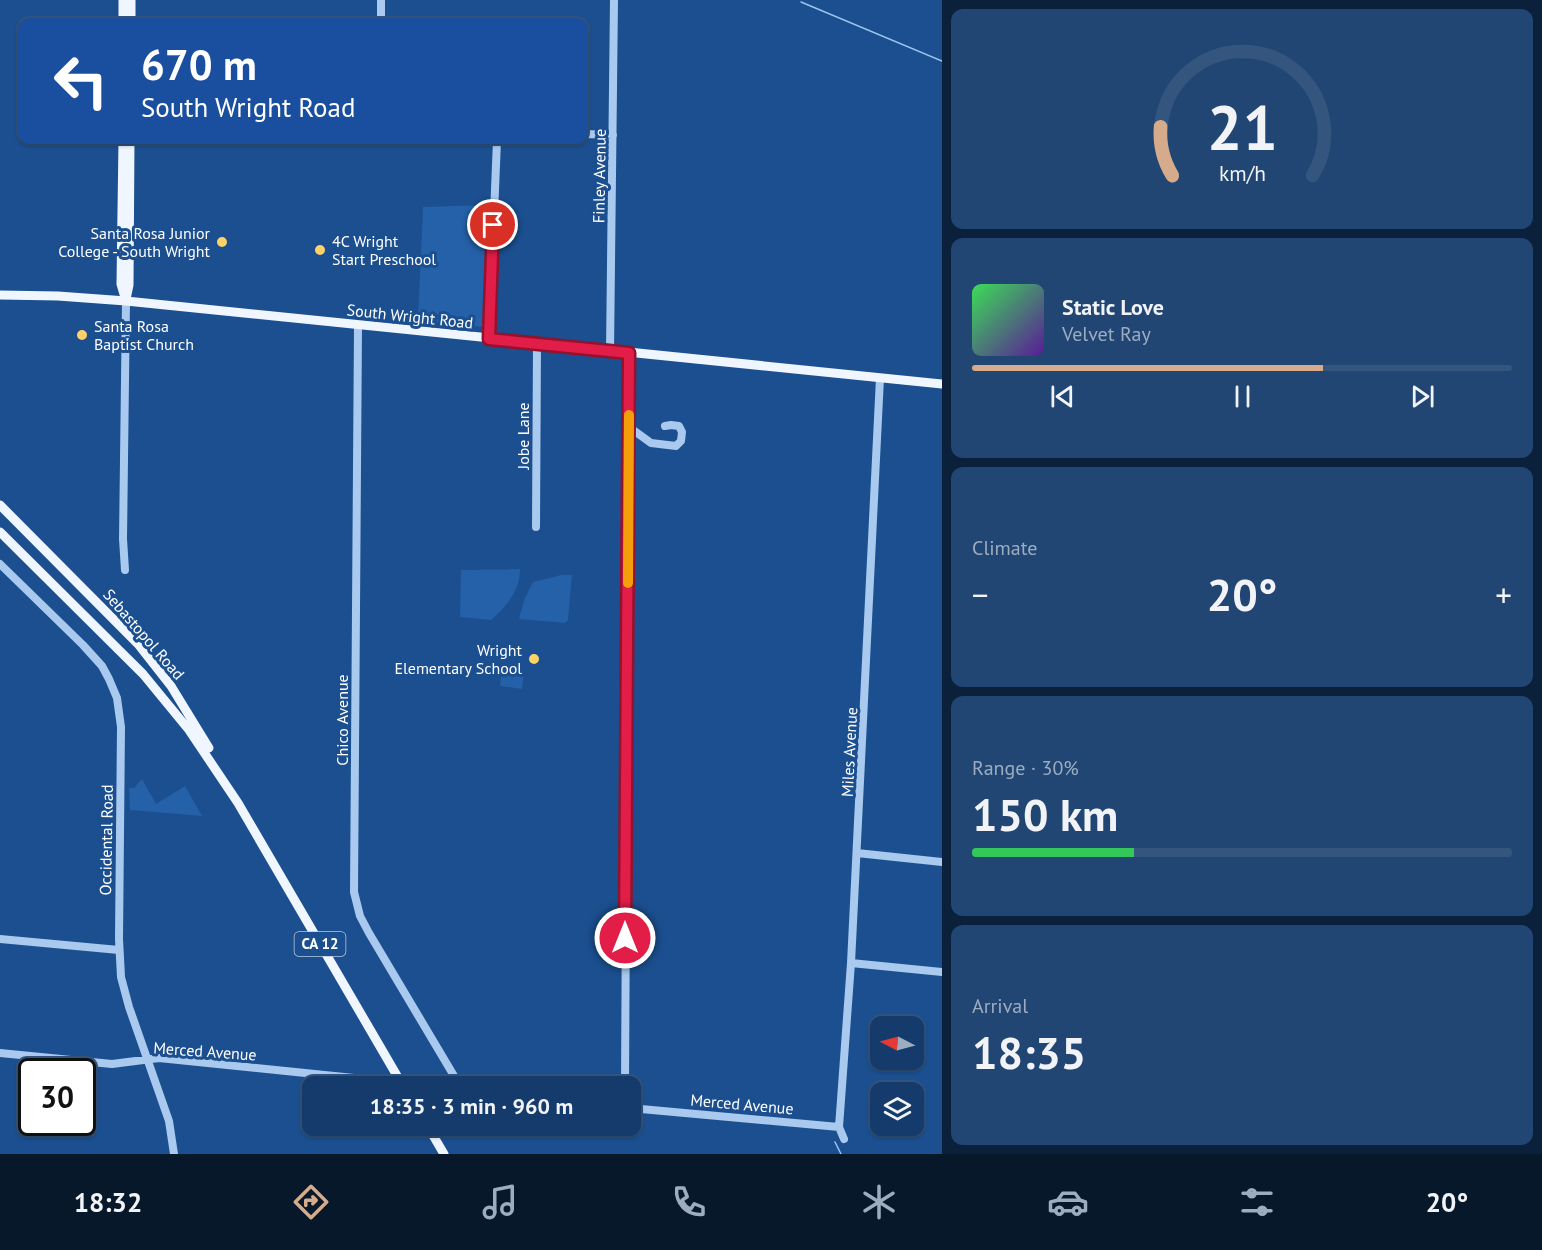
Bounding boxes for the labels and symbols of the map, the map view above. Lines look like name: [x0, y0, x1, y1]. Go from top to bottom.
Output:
street label: Finley Avenue: [588, 129, 610, 223]
pin: [467, 199, 518, 250]
place label: Santa Rosa Junior College - South Wright: [58, 223, 211, 261]
place label: 4C Wright Start Preschool: [332, 231, 436, 269]
marker: Santa Rosa Junior College - South Wright: [215, 235, 229, 249]
marker: 4C Wright Start Preschool: [313, 243, 327, 257]
street label: South Wright Road: [346, 299, 474, 333]
place label: Santa Rosa Baptist Church: [94, 316, 194, 354]
marker: Santa Rosa Baptist Church: [75, 328, 89, 342]
street label: Jobe Lane: [513, 402, 533, 471]
street label: Sebastopol Road: [99, 584, 189, 684]
place label: Wright Elementary School: [395, 640, 523, 678]
marker: Wright Elementary School: [527, 652, 541, 666]
street label: Chico Avenue: [332, 674, 352, 766]
street label: Miles Avenue: [837, 706, 861, 798]
street label: Occidental Road: [95, 784, 117, 896]
position arrow: [593, 906, 657, 970]
road number: CA 12: [294, 932, 346, 956]
north arrow: [870, 1016, 924, 1070]
street label: Merced Avenue: [153, 1037, 257, 1065]
speed limit sign: 30: [18, 1058, 96, 1136]
street label: Merced Avenue: [690, 1090, 794, 1118]

